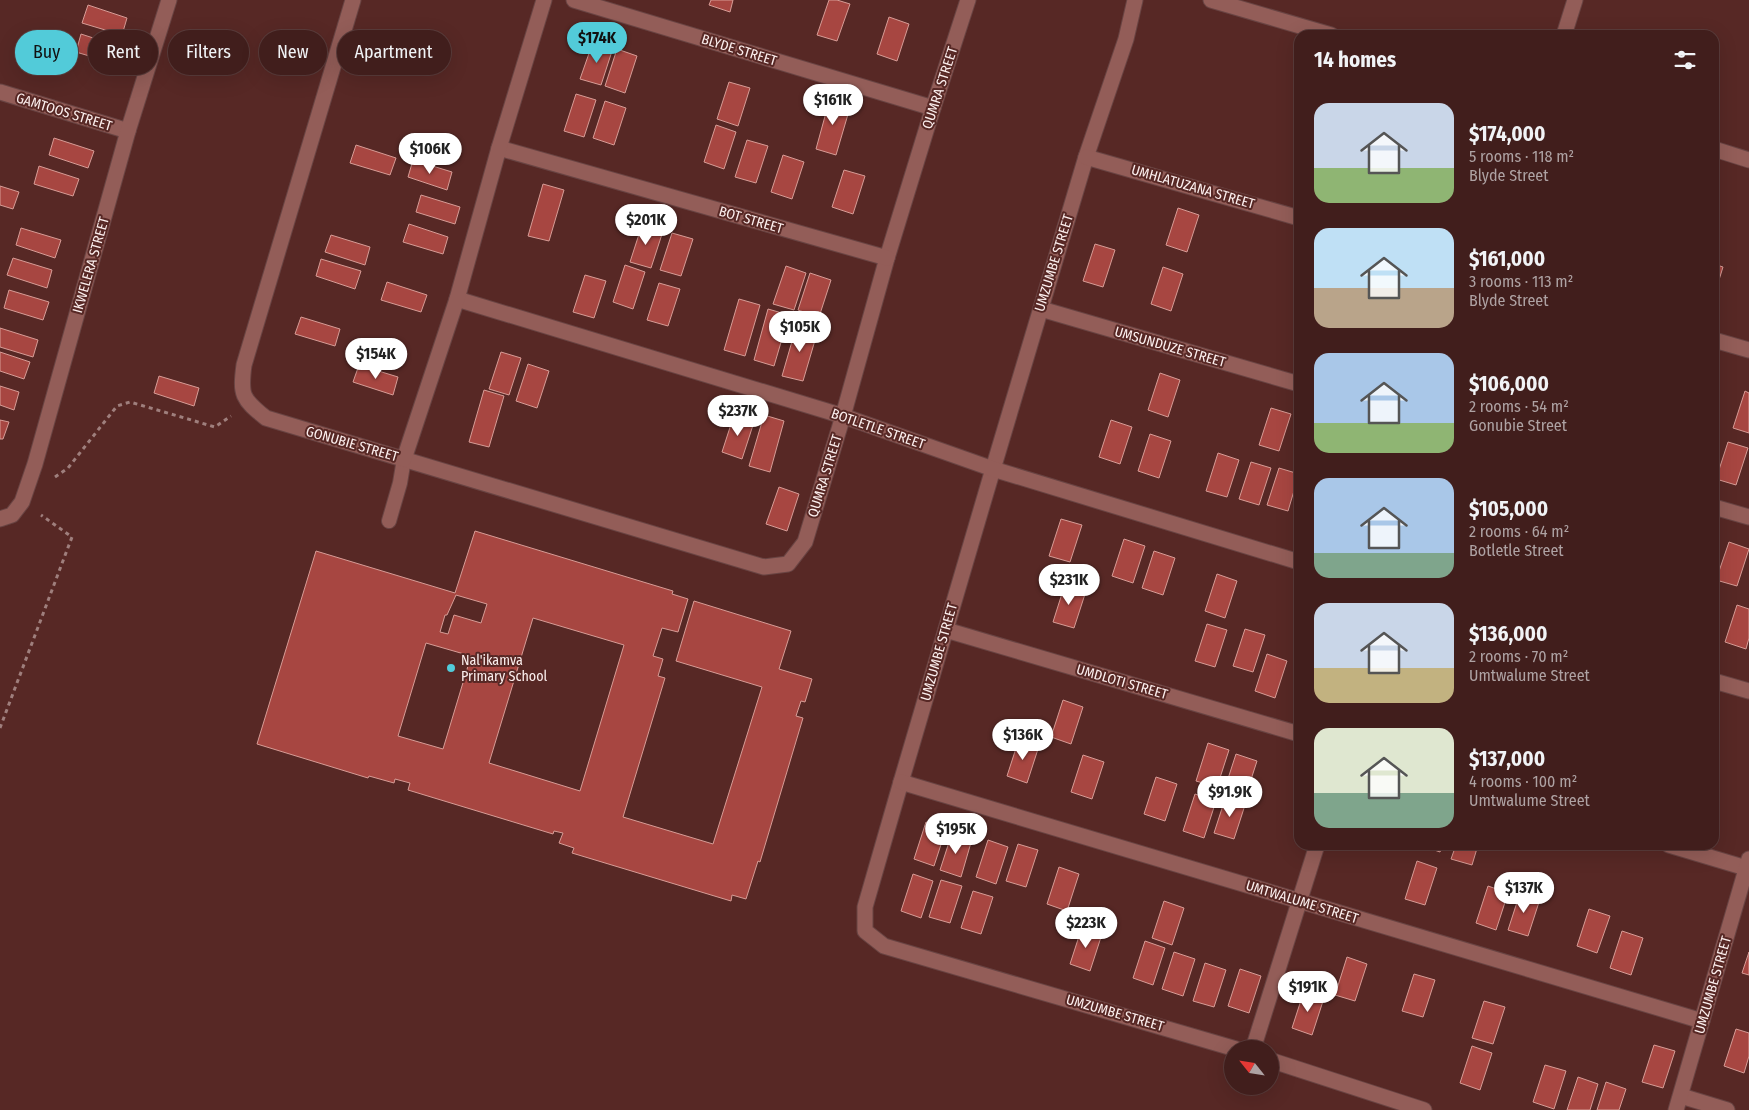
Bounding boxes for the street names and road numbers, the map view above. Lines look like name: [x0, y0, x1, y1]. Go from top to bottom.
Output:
street label: BLYDE STREET: [699, 30, 779, 70]
street label: QUMRA STREET: [919, 44, 961, 131]
street label: GAMTOOS STREET: [14, 89, 114, 135]
street label: UMHLATUZANA STREET: [1129, 161, 1257, 213]
street label: BOT STREET: [717, 203, 786, 237]
street label: UMZUMBE STREET: [1031, 212, 1077, 314]
street label: IKWELERA STREET: [69, 214, 113, 315]
street label: UMSUNDUZE STREET: [1113, 323, 1228, 371]
street label: BOTLETLE STREET: [829, 405, 928, 453]
street label: GONUBIE STREET: [304, 423, 401, 465]
street label: QUMRA STREET: [804, 432, 846, 519]
street label: UMZUMBE STREET: [917, 601, 961, 703]
street label: UMDLOTI STREET: [1074, 661, 1170, 703]
street label: UMTWALUME STREET: [1244, 877, 1361, 927]
street label: UMZUMBE STREET: [1691, 934, 1735, 1036]
street label: UMZUMBE STREET: [1064, 991, 1166, 1035]

